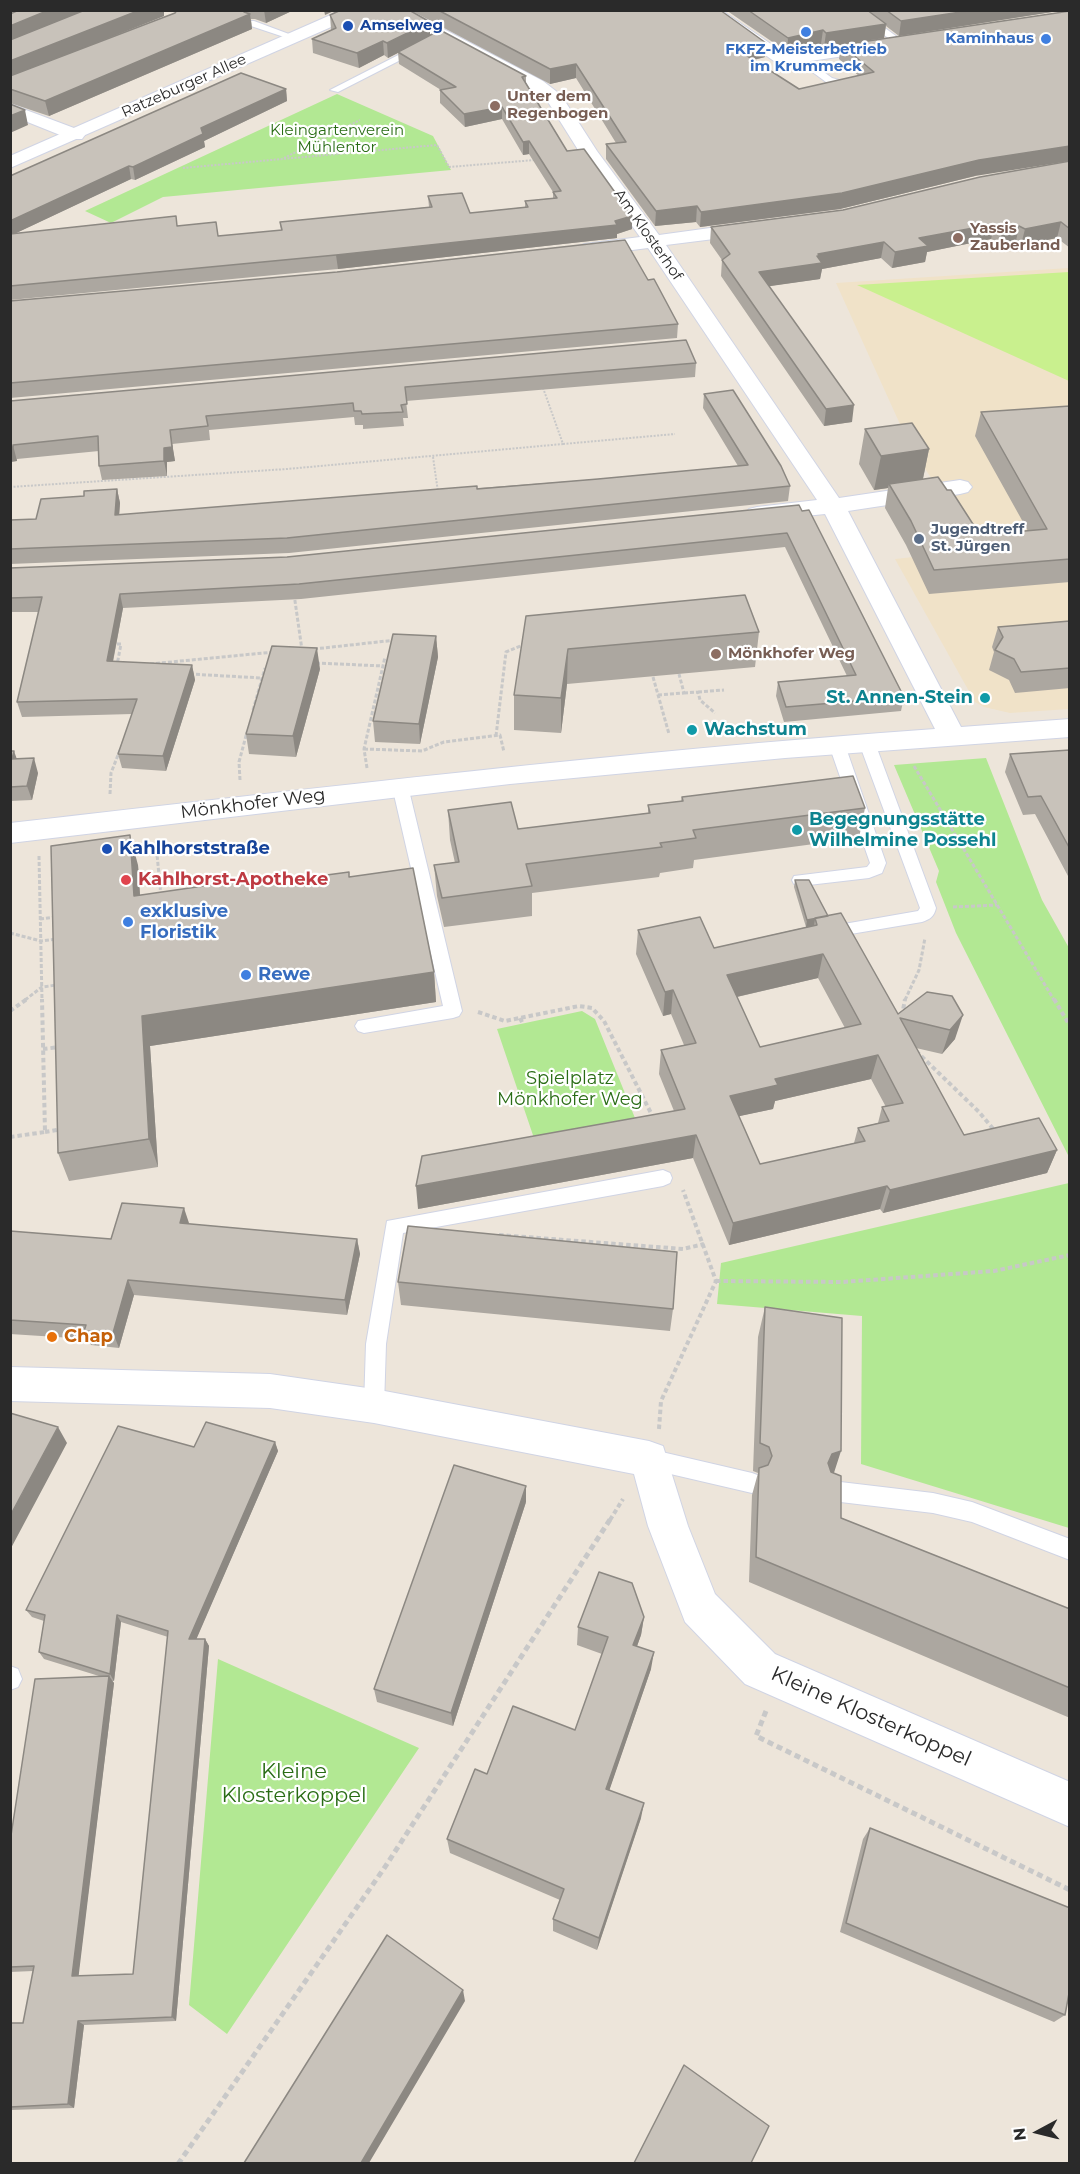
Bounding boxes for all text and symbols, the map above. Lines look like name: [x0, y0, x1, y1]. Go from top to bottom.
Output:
place label: Amselweg: [360, 17, 443, 35]
marker: Amselweg: [341, 19, 355, 33]
marker: FKFZ-Meisterbetrieb im Krummeck: [799, 25, 813, 39]
place label: Kaminhaus: [945, 30, 1034, 48]
marker: Kaminhaus: [1039, 32, 1053, 46]
place label: FKFZ-Meisterbetrieb im Krummeck: [725, 41, 887, 76]
street label: Ratzeburger Allee: [119, 50, 249, 122]
place label: Unter dem Regenbogen: [507, 88, 608, 123]
marker: Unter dem Regenbogen: [488, 99, 502, 113]
park label: Kleingartenverein Mühlentor: [270, 122, 404, 157]
street label: Am Klosterhof: [610, 186, 686, 284]
place label: Yassis Zauberland: [970, 220, 1060, 255]
marker: Yassis Zauberland: [951, 231, 965, 245]
place label: Jugendtreff St. Jürgen: [931, 521, 1024, 556]
marker: Jugendtreff St. Jürgen: [912, 532, 926, 546]
place label: Mönkhofer Weg: [728, 645, 855, 663]
marker: Mönkhofer Weg: [709, 647, 723, 661]
place label: St. Annen-Stein: [826, 687, 973, 709]
marker: St. Annen-Stein: [978, 691, 992, 705]
place label: Wachstum: [704, 719, 807, 741]
marker: Wachstum: [685, 723, 699, 737]
street label: Mönkhofer Weg: [179, 784, 327, 824]
place label: Begegnungsstätte Wilhelmine Possehl: [809, 809, 996, 852]
marker: Begegnungsstätte Wilhelmine Possehl: [790, 823, 804, 837]
place label: Kahlhorststraße: [119, 838, 270, 860]
marker: Kahlhorststraße: [100, 842, 114, 856]
place label: Kahlhorst-Apotheke: [138, 869, 328, 891]
marker: Kahlhorst-Apotheke: [119, 873, 133, 887]
place label: exklusive Floristik: [140, 901, 228, 944]
marker: exklusive Floristik: [121, 915, 135, 929]
place label: Rewe: [258, 964, 310, 986]
marker: Rewe: [239, 968, 253, 982]
park label: Spielplatz Mönkhofer Weg: [497, 1068, 643, 1110]
place label: Chap: [64, 1326, 113, 1348]
marker: Chap: [45, 1330, 59, 1344]
street label: Kleine Klosterkoppel: [767, 1661, 975, 1773]
park label: Kleine Klosterkoppel: [221, 1759, 367, 1809]
north arrow: [1008, 2102, 1068, 2162]
text: N: [1009, 2127, 1030, 2142]

